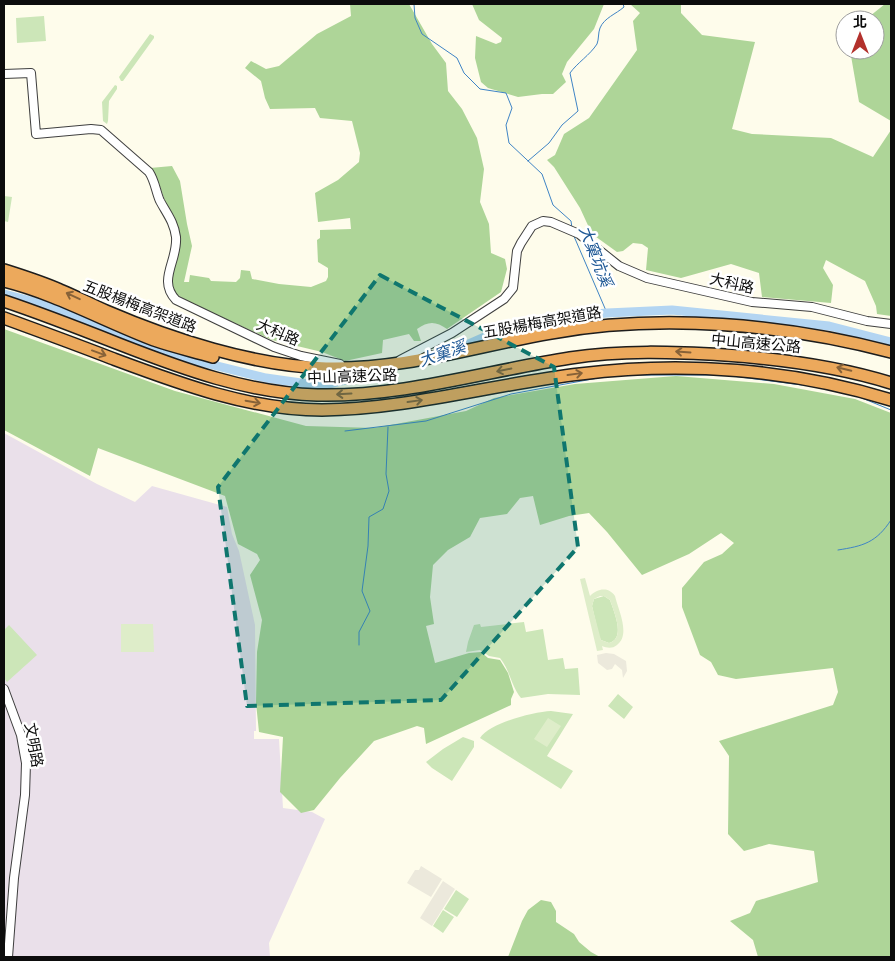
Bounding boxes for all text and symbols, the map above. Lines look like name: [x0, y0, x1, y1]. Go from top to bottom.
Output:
north arrow: [835, 10, 885, 60]
text: 北: [853, 13, 867, 31]
water label: 大窠坑溪: [575, 223, 618, 291]
street label: 大科路: [708, 269, 756, 297]
street label: 五股楊梅高架道路: [81, 276, 199, 336]
one-way arrow: [66, 290, 81, 300]
street label: 五股楊梅高架道路: [481, 302, 603, 342]
street label: 大科路: [254, 314, 302, 350]
street label: 中山高速公路: [710, 330, 802, 356]
water label: 大窠溪: [416, 335, 470, 370]
one-way arrow: [675, 348, 691, 357]
one-way arrow: [90, 349, 106, 358]
one-way arrow: [837, 364, 853, 374]
street label: 中山高速公路: [307, 365, 397, 387]
one-way arrow: [497, 366, 513, 375]
one-way arrow: [567, 369, 583, 379]
one-way arrow: [336, 389, 352, 398]
one-way arrow: [406, 396, 422, 406]
one-way arrow: [245, 398, 261, 408]
street label: 文明路: [21, 721, 47, 769]

